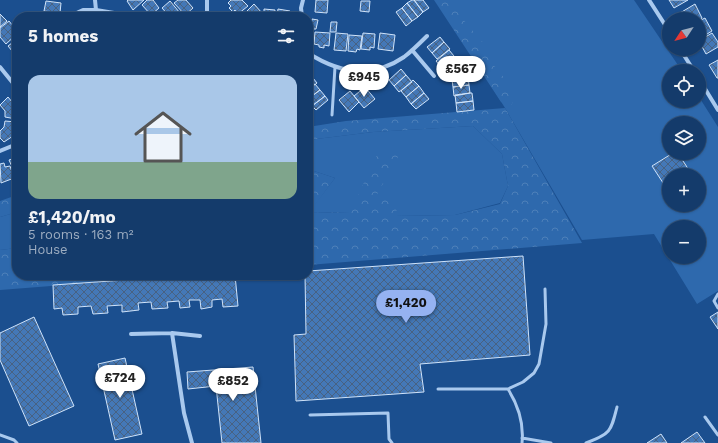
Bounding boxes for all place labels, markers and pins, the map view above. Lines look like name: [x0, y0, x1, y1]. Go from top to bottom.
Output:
pin: £567: [437, 56, 485, 90]
pin: £945: [340, 64, 388, 98]
pin: £1,420: [373, 290, 439, 324]
pin: £724: [96, 365, 144, 399]
pin: £852: [209, 368, 257, 402]

